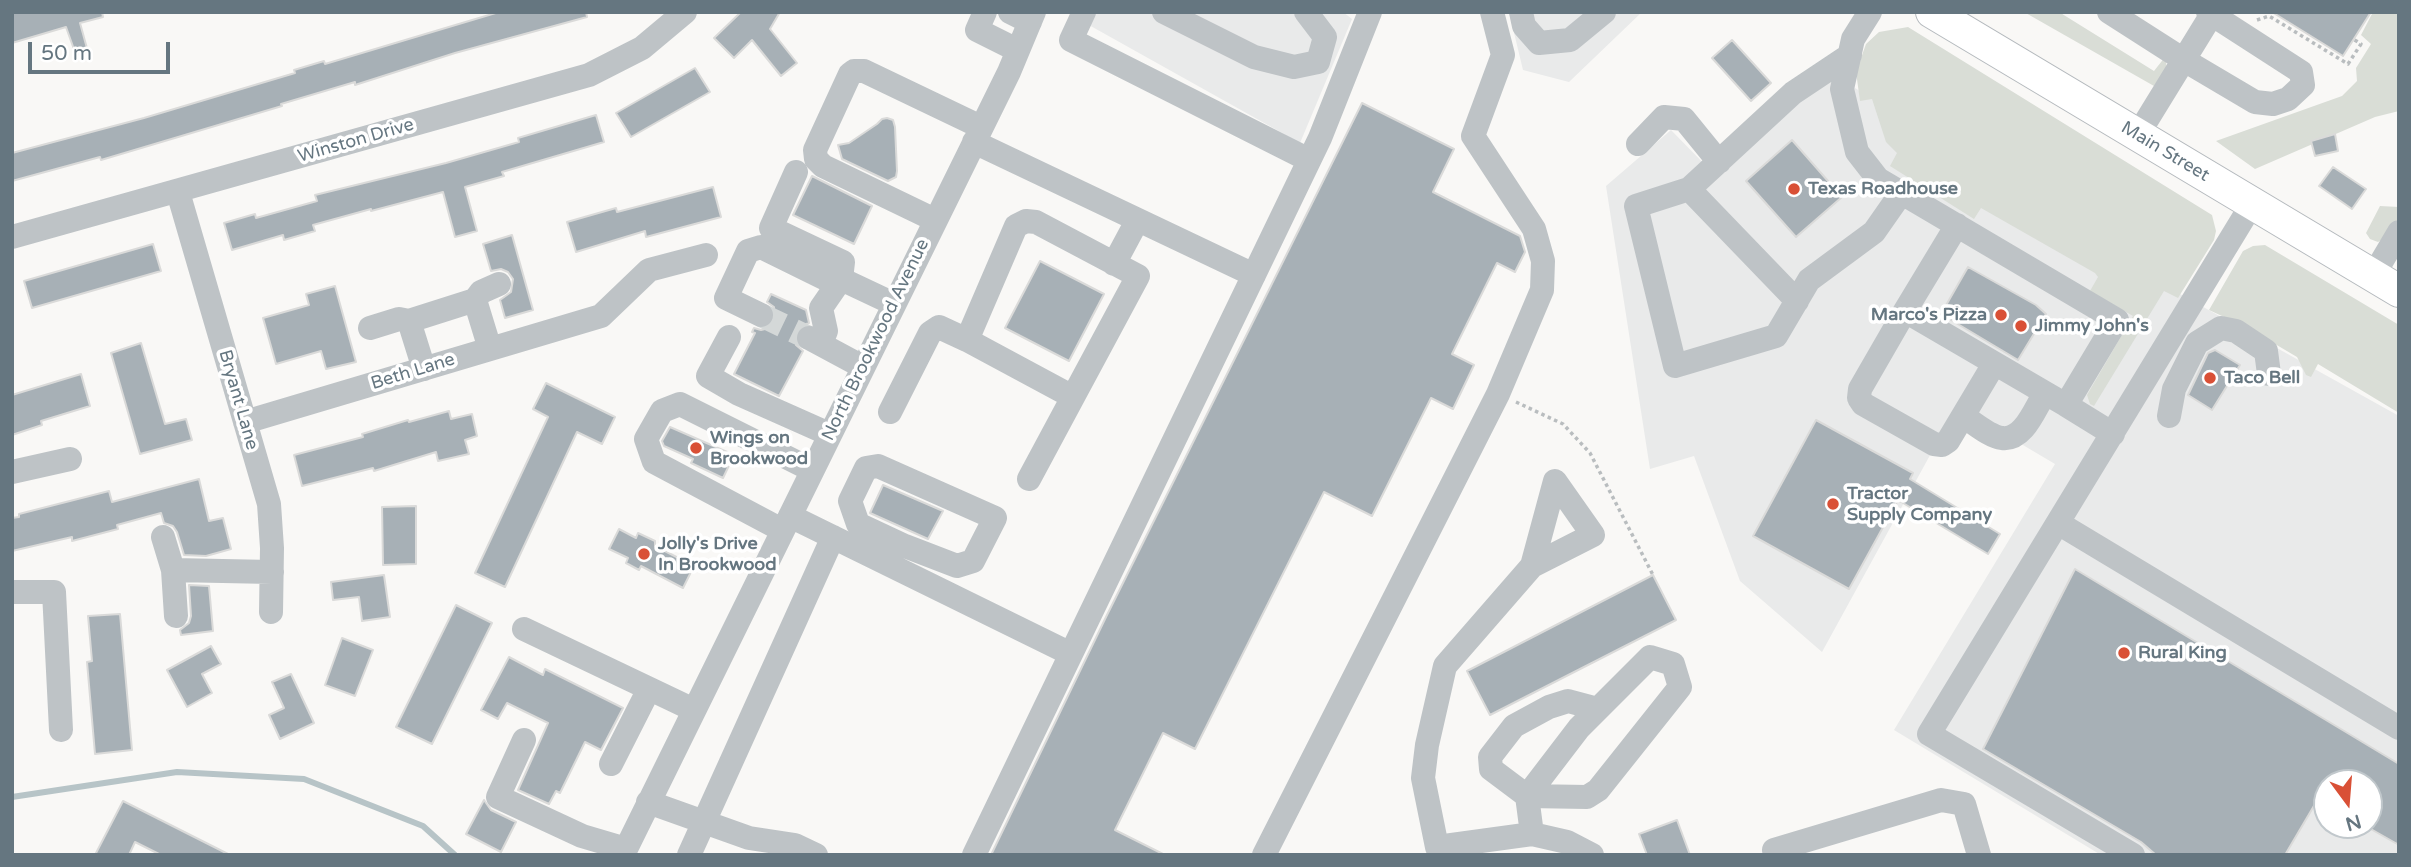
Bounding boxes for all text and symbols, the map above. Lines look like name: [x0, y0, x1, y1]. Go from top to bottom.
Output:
scale bar: [32, 28, 173, 72]
text: 50 m: [41, 41, 92, 66]
street label: Winston Drive: [295, 114, 417, 168]
street label: Main Street: [2117, 117, 2213, 187]
place label: Texas Roadhouse: [1808, 178, 1958, 200]
marker: Texas Roadhouse: [1786, 181, 1802, 197]
street label: North Brookwood Avenue: [818, 236, 934, 444]
place label: Marco's Pizza: [1871, 304, 1987, 326]
marker: Marco's Pizza: [1993, 307, 2009, 323]
place label: Jimmy John's: [2035, 315, 2149, 337]
marker: Jimmy John's: [2013, 318, 2029, 334]
street label: Bryant Lane: [213, 348, 263, 452]
street label: Beth Lane: [368, 349, 458, 395]
place label: Taco Bell: [2224, 367, 2300, 389]
marker: Taco Bell: [2202, 370, 2218, 386]
place label: Wings on Brookwood: [710, 427, 808, 470]
marker: Wings on Brookwood: [688, 440, 704, 456]
place label: Tractor Supply Company: [1847, 483, 1992, 526]
marker: Tractor Supply Company: [1825, 496, 1841, 512]
place label: Jolly's Drive In Brookwood: [658, 533, 777, 576]
marker: Jolly's Drive In Brookwood: [636, 546, 652, 562]
place label: Rural King: [2138, 642, 2227, 664]
marker: Rural King: [2116, 645, 2132, 661]
north arrow: [2313, 769, 2383, 839]
text: N: [2343, 810, 2364, 835]

